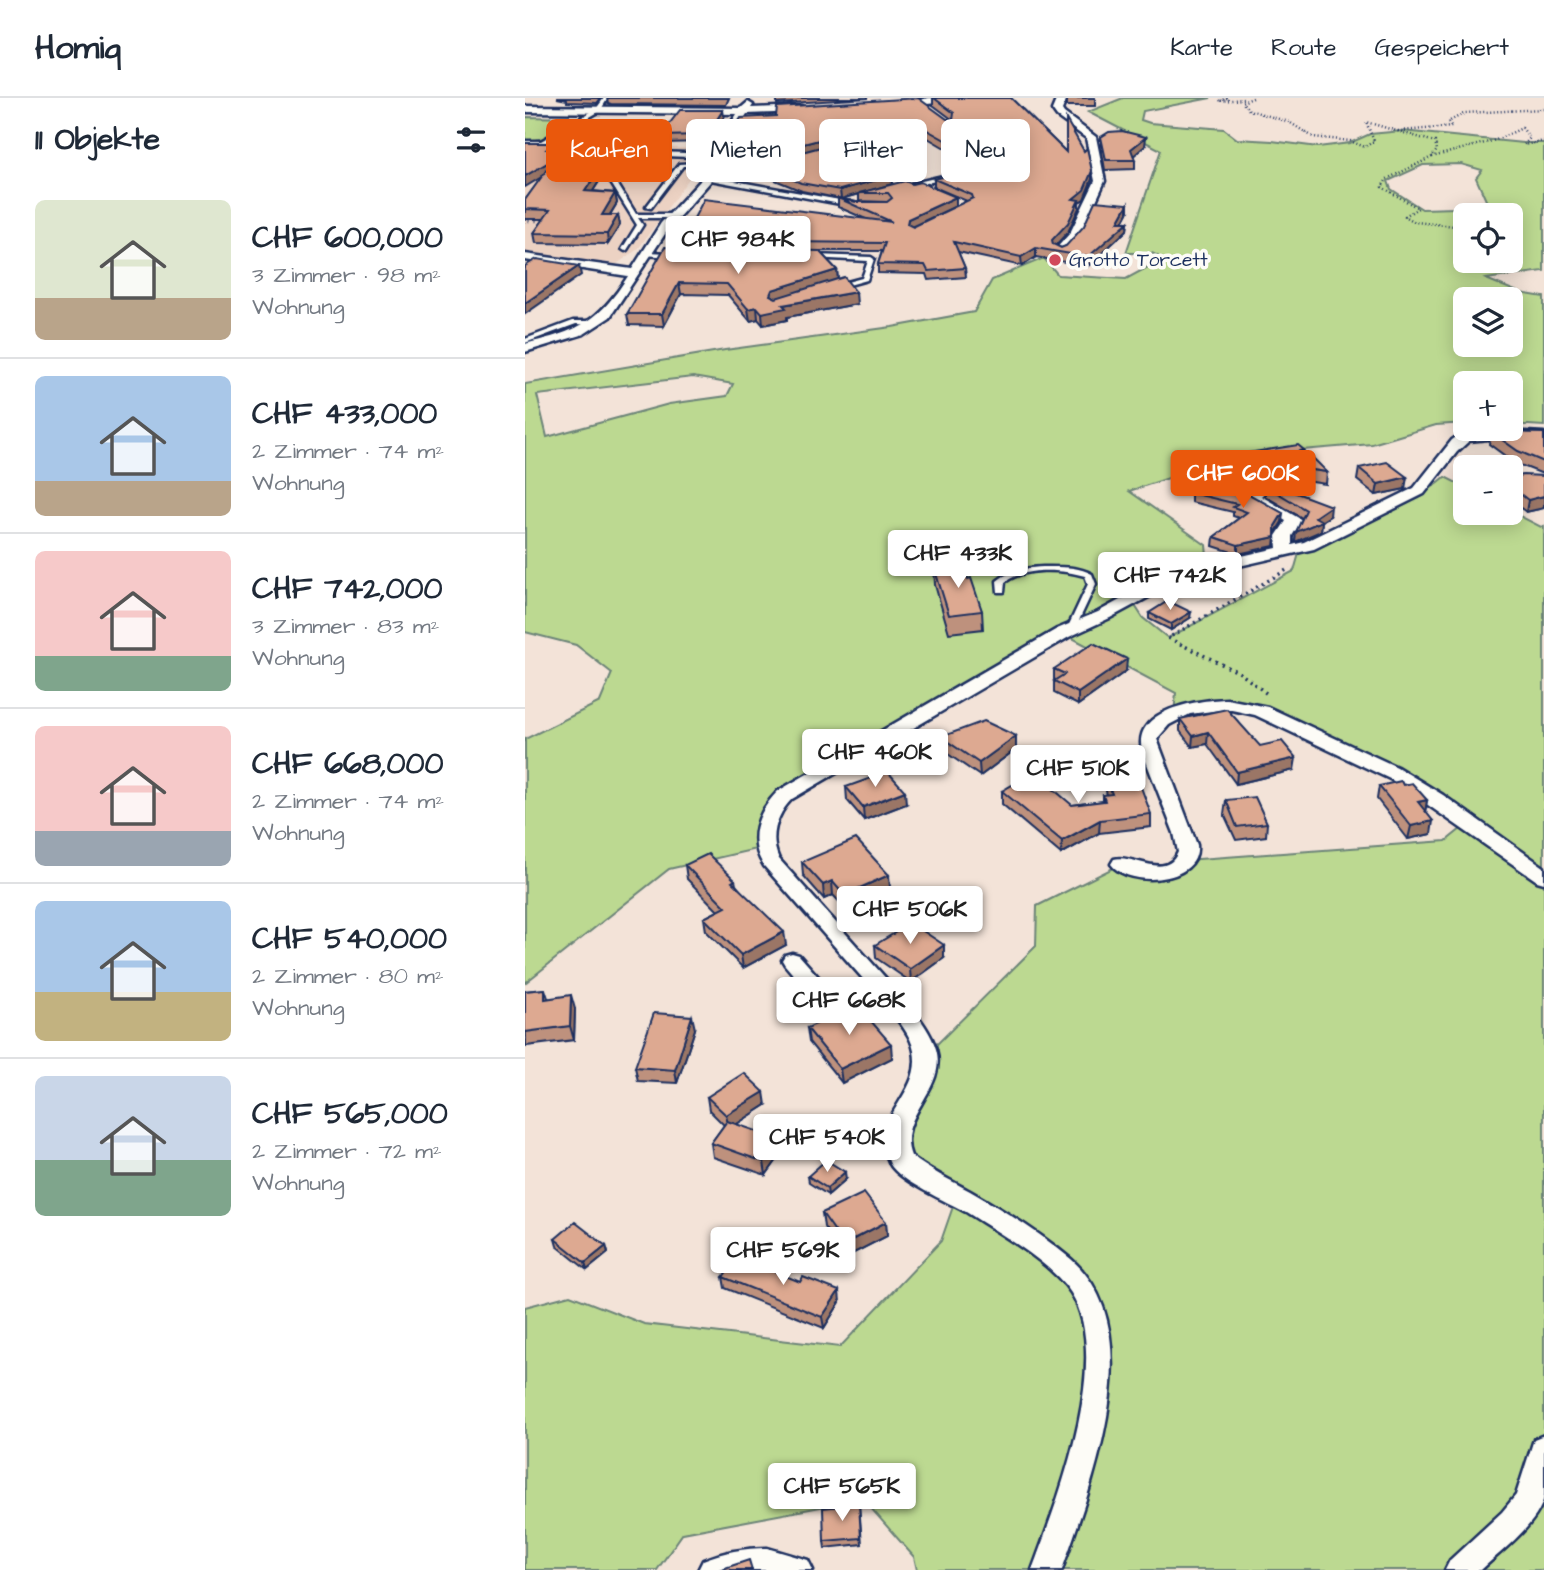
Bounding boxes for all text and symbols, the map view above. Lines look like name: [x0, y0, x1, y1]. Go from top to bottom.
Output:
text: Homiq: [35, 25, 121, 71]
text: Karte: [1170, 31, 1233, 65]
text: Route: [1271, 31, 1336, 65]
text: Gespeichert: [1374, 31, 1509, 65]
text: 11 Objekte: [35, 119, 160, 161]
chip: Kaufen: [546, 119, 672, 182]
chip: Mieten: [686, 119, 805, 182]
chip: Filter: [819, 119, 927, 182]
chip: Neu: [941, 119, 1030, 182]
icon: filters: [452, 121, 490, 159]
map controls: [1453, 203, 1523, 525]
button: locate: [1453, 203, 1523, 273]
pin: CHF 984K: [666, 216, 810, 276]
text: CHF 600,000: [252, 217, 443, 259]
text: CHF 984K: [682, 223, 794, 255]
icon: home: [91, 228, 175, 312]
place label: Grotto Torcett: [1069, 247, 1208, 274]
marker: Grotto Torcett: [1047, 252, 1063, 268]
text: 3 Zimmer · 98 m²: [252, 259, 441, 291]
button: layers: [1453, 287, 1523, 357]
text: Wohnung: [252, 291, 345, 323]
button: +: [1453, 371, 1523, 441]
text: CHF 433,000: [252, 393, 437, 435]
icon: home: [91, 404, 175, 488]
text: 2 Zimmer · 74 m²: [252, 435, 444, 467]
pin: CHF 600K: [1171, 450, 1315, 510]
button: −: [1453, 455, 1523, 525]
text: CHF 600K: [1187, 457, 1299, 489]
text: Wohnung: [252, 467, 345, 499]
pin: CHF 433K: [886, 531, 1030, 590]
text: CHF 433K: [904, 537, 1012, 569]
pin: CHF 742K: [1098, 552, 1242, 612]
text: CHF 742K: [1114, 559, 1226, 591]
text: CHF 742,000: [252, 568, 442, 610]
icon: home: [91, 579, 175, 663]
text: 3 Zimmer · 83 m²: [252, 610, 439, 642]
text: Wohnung: [252, 642, 345, 674]
pin: CHF 460K: [803, 730, 947, 789]
text: CHF 460K: [818, 736, 932, 768]
text: CHF 668,000: [252, 743, 443, 785]
pin: CHF 510K: [1006, 746, 1150, 805]
text: CHF 510K: [1026, 752, 1130, 784]
icon: home: [91, 754, 175, 838]
text: 2 Zimmer · 74 m²: [252, 785, 444, 817]
text: Wohnung: [252, 817, 345, 849]
pin: CHF 506K: [838, 886, 982, 946]
text: CHF 506K: [853, 893, 967, 925]
text: CHF 540,000: [252, 918, 447, 960]
icon: home: [91, 929, 175, 1013]
text: 2 Zimmer · 80 m²: [252, 960, 444, 992]
pin: CHF 668K: [777, 978, 921, 1037]
text: CHF 668K: [792, 984, 906, 1016]
text: Wohnung: [252, 992, 345, 1024]
text: CHF 565,000: [252, 1093, 448, 1135]
icon: home: [91, 1104, 175, 1188]
pin: CHF 540K: [755, 1114, 899, 1174]
text: CHF 540K: [769, 1121, 885, 1153]
text: 2 Zimmer · 72 m²: [252, 1135, 442, 1167]
text: Wohnung: [252, 1167, 345, 1199]
pin: CHF 569K: [711, 1228, 855, 1287]
text: CHF 569K: [726, 1234, 840, 1266]
pin: CHF 565K: [770, 1464, 914, 1523]
text: CHF 565K: [784, 1470, 900, 1502]

